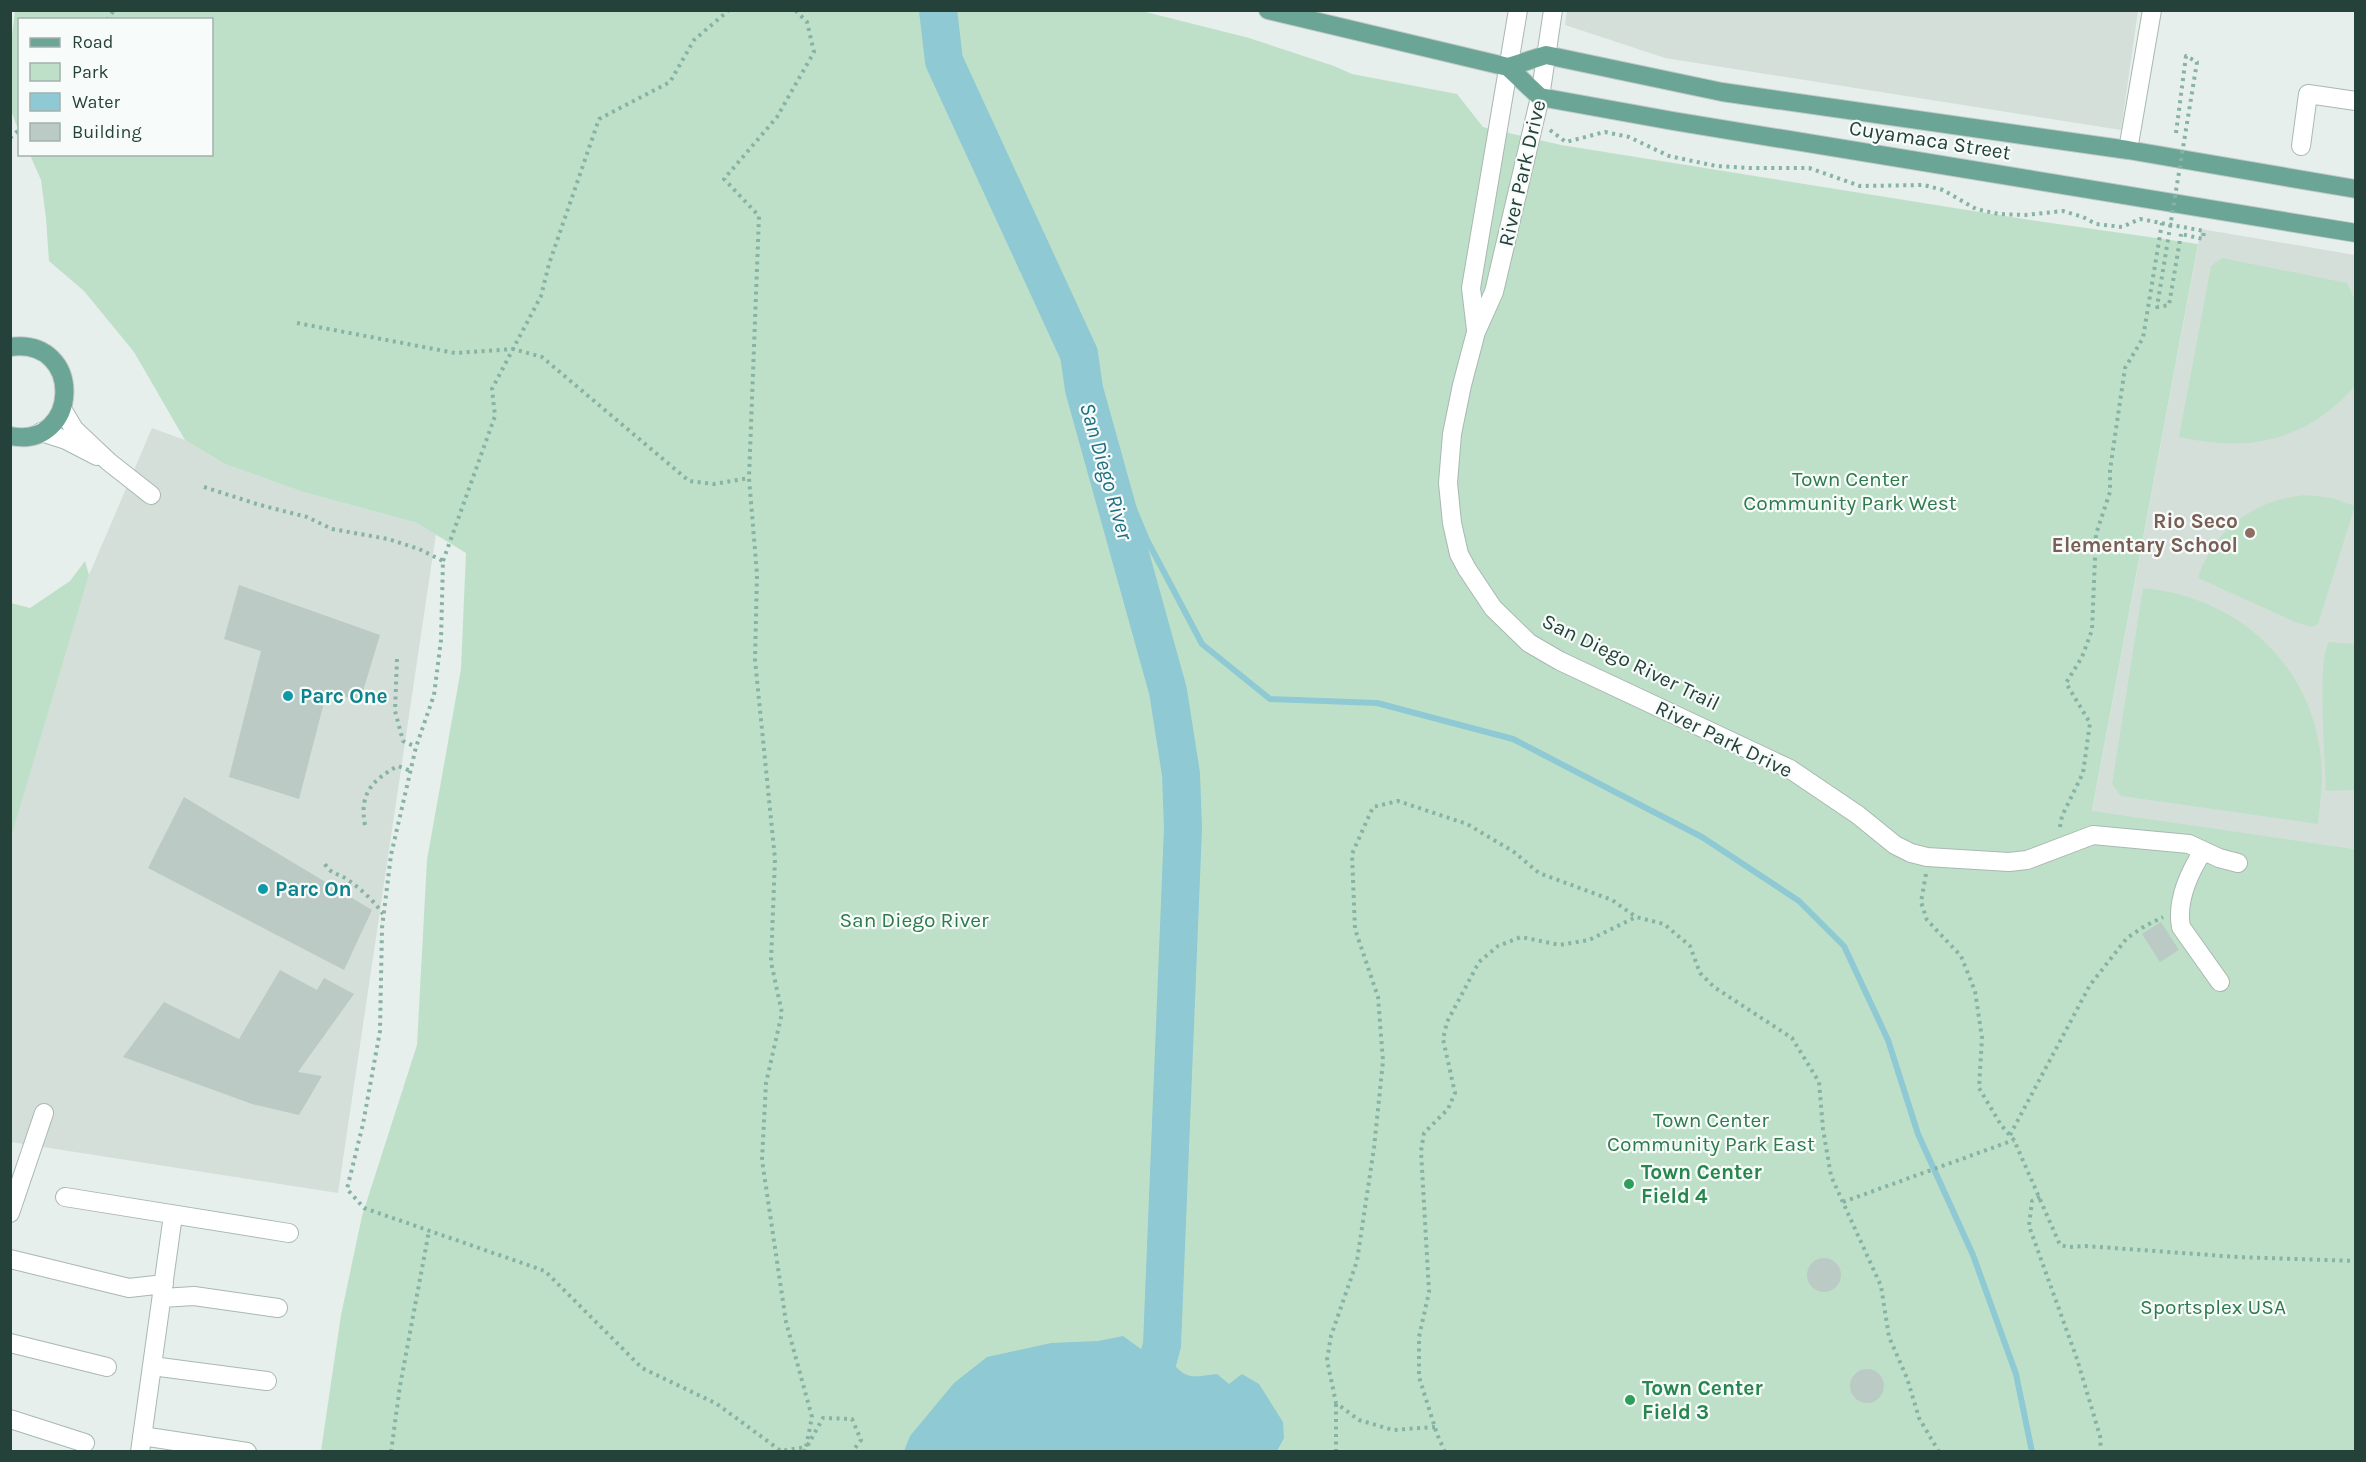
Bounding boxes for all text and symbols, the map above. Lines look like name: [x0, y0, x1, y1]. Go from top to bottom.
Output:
legend: [18, 18, 213, 156]
text: Road: [72, 31, 113, 53]
text: Park: [72, 61, 109, 83]
text: Water: [72, 91, 120, 113]
street label: River Park Drive: [1493, 97, 1551, 249]
street label: Cuyamaca Street: [1848, 115, 2013, 165]
text: Building: [72, 121, 142, 143]
water label: San Diego River: [1074, 400, 1138, 544]
park label: Town Center Community Park West: [1743, 467, 1957, 515]
place label: Rio Seco Elementary School: [2052, 509, 2238, 557]
marker: Rio Seco Elementary School: [2243, 526, 2257, 540]
street label: San Diego River Trail: [1538, 609, 1724, 715]
place label: Parc One: [300, 684, 388, 708]
marker: Parc One: [281, 689, 295, 703]
street label: River Park Drive: [1651, 695, 1797, 783]
place label: Parc On: [275, 877, 352, 901]
marker: Parc On: [256, 882, 270, 896]
park label: San Diego River: [839, 908, 989, 932]
park label: Town Center Community Park East: [1607, 1108, 1815, 1156]
place label: Town Center Field 4: [1641, 1160, 1762, 1208]
marker: Town Center Field 4: [1622, 1177, 1636, 1191]
park label: Sportsplex USA: [2140, 1295, 2286, 1319]
place label: Town Center Field 3: [1642, 1376, 1763, 1424]
marker: Town Center Field 3: [1623, 1393, 1637, 1407]

